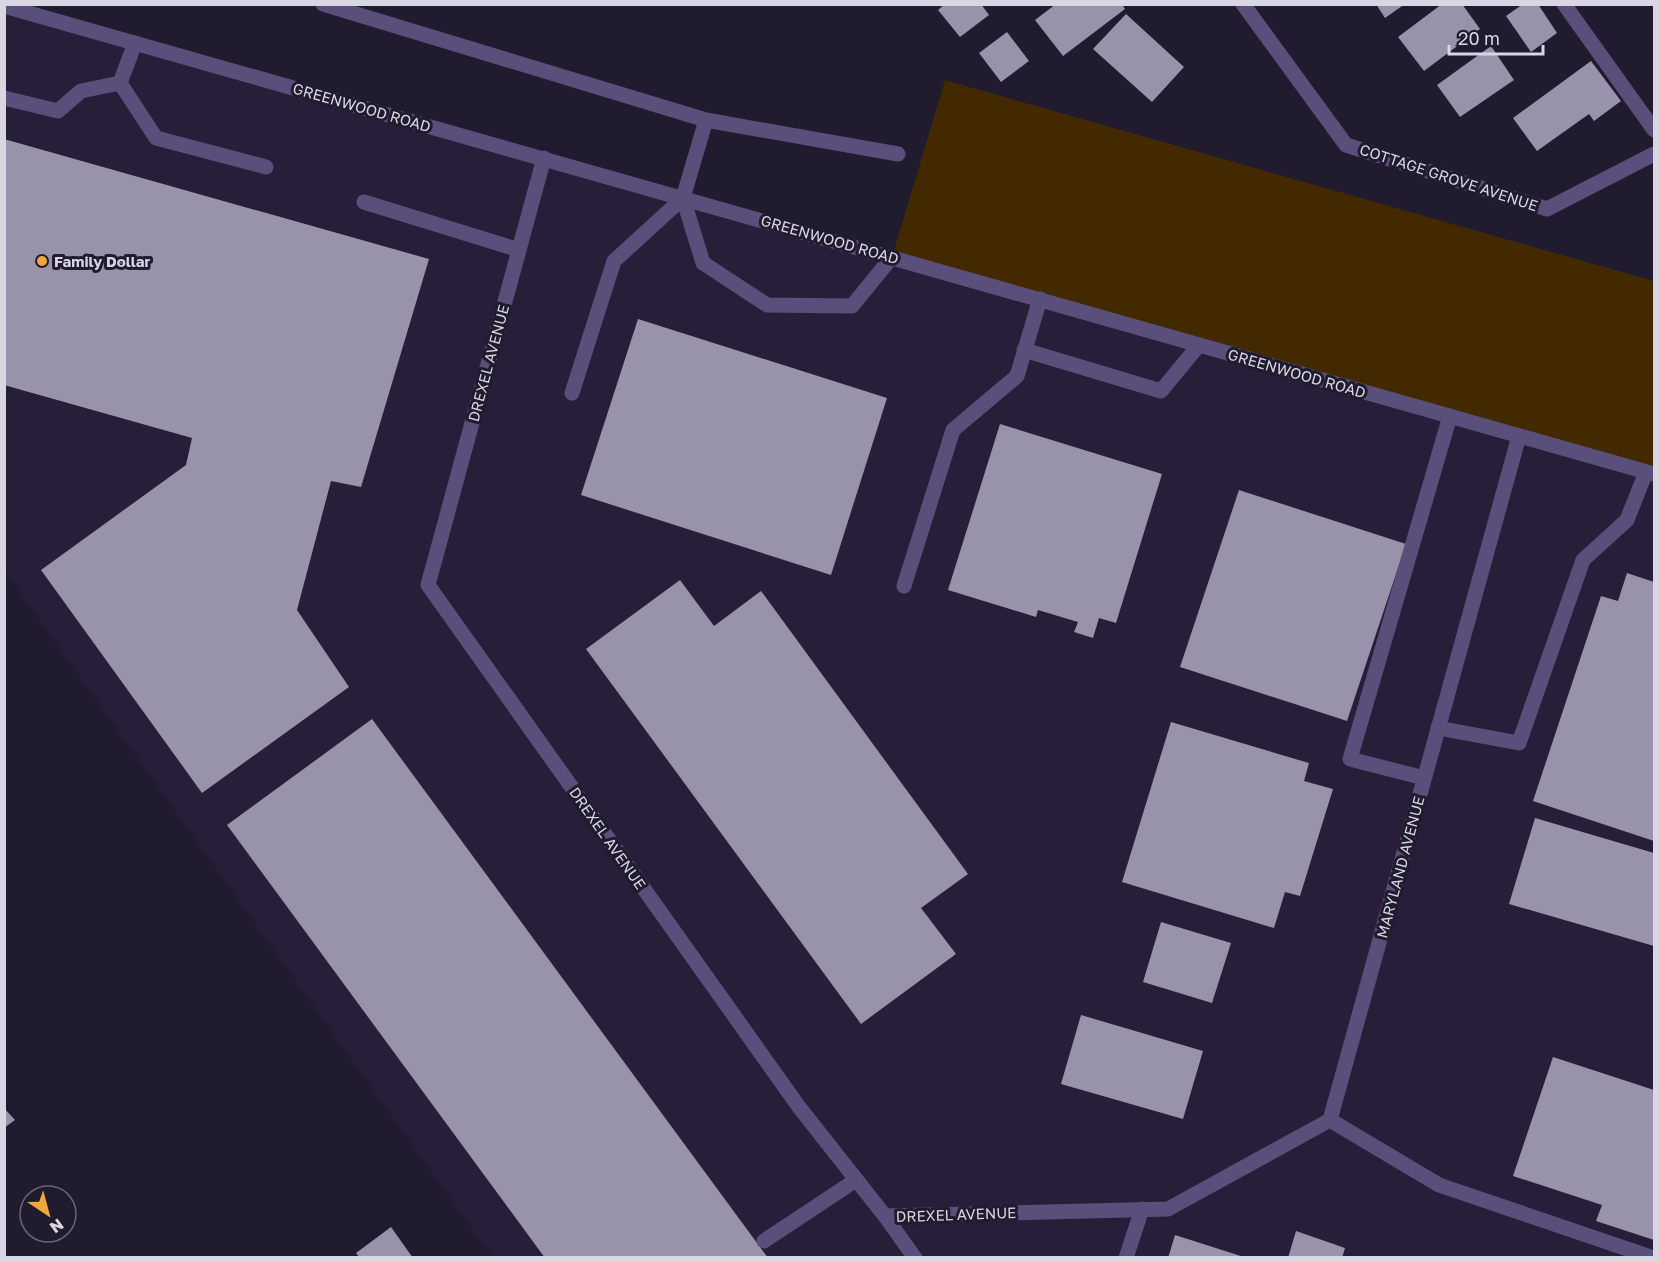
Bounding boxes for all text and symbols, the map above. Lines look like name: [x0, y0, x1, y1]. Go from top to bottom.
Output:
scale bar: [1449, 18, 1544, 56]
text: 20 m: [1458, 27, 1500, 49]
street label: GREENWOOD ROAD: [291, 79, 433, 135]
street label: COTTAGE GROVE AVENUE: [1358, 140, 1540, 214]
street label: GREENWOOD ROAD: [759, 211, 901, 267]
place label: Family Dollar: [54, 252, 151, 270]
marker: Family Dollar: [35, 254, 49, 268]
street label: DREXEL AVENUE: [464, 302, 512, 424]
street label: GREENWOOD ROAD: [1226, 345, 1368, 401]
street label: DREXEL AVENUE: [566, 783, 650, 893]
street label: MARYLAND AVENUE: [1372, 794, 1428, 940]
north arrow: [18, 1184, 78, 1244]
street label: DREXEL AVENUE: [895, 1203, 1017, 1225]
text: N: [46, 1214, 68, 1238]

